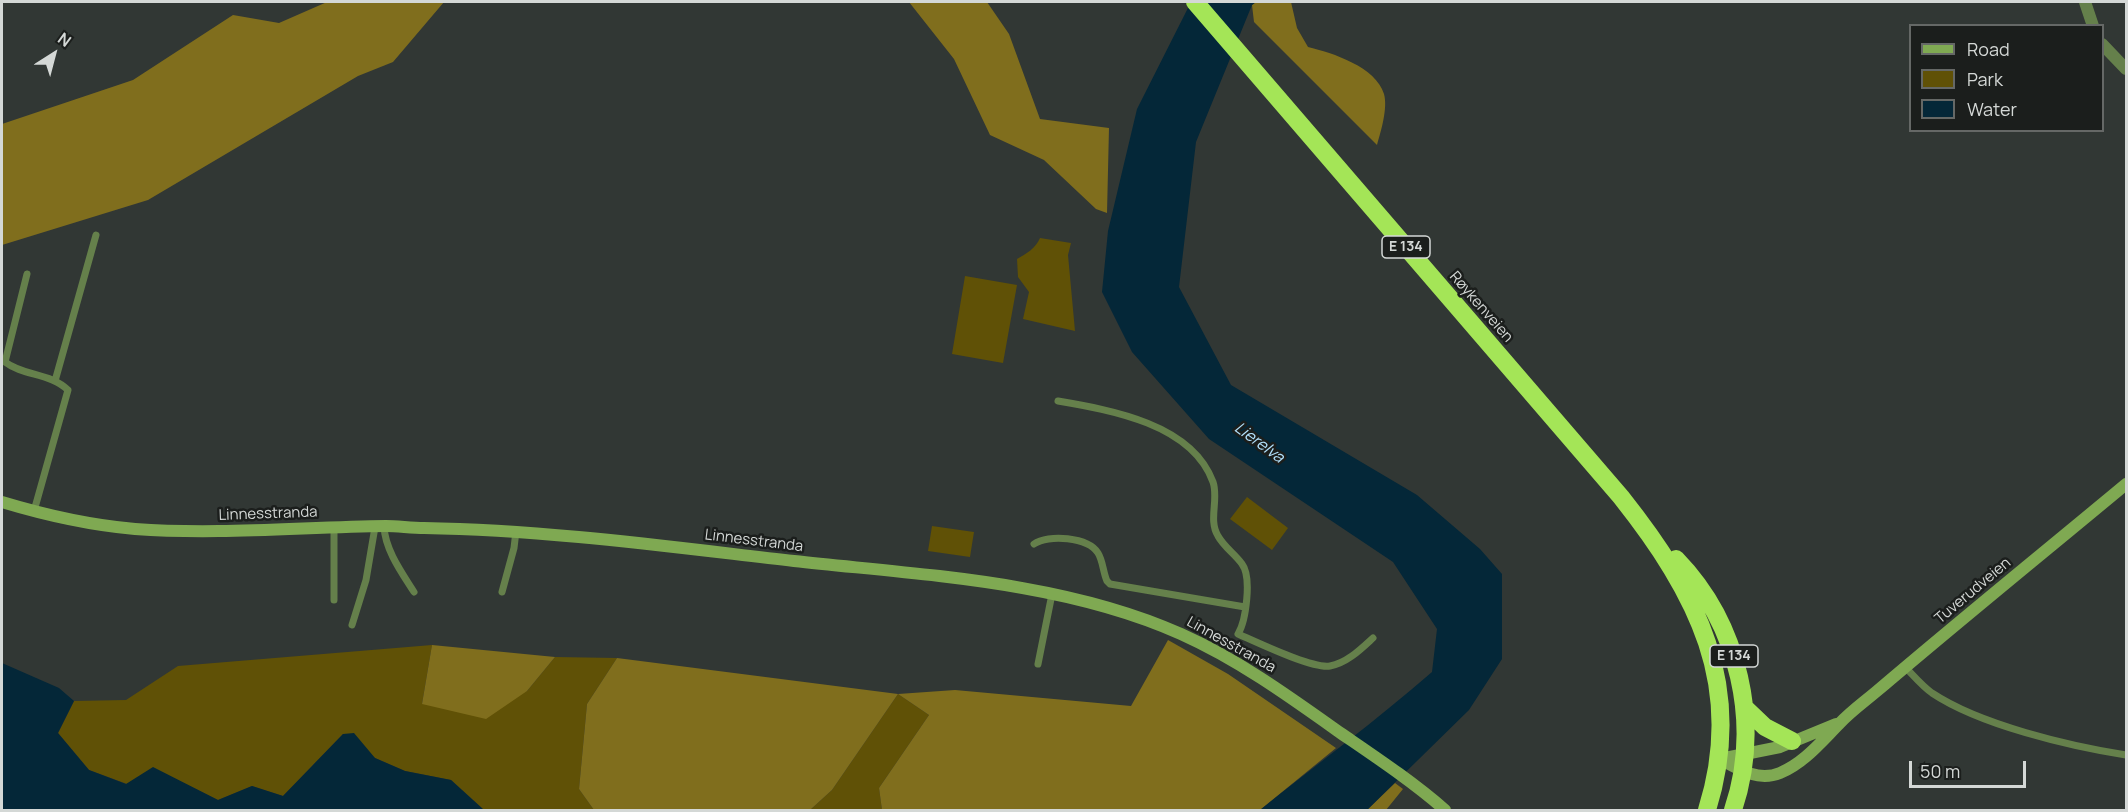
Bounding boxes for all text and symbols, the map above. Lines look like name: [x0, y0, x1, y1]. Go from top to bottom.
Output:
north arrow: [24, 24, 84, 84]
legend: [1909, 24, 2104, 132]
text: N: [53, 27, 76, 52]
text: Road: [1967, 37, 2010, 61]
text: Park: [1967, 67, 2003, 91]
text: Water: [1967, 97, 2017, 121]
road number: E 134: [1382, 236, 1430, 258]
street label: Røykenveien: [1445, 268, 1517, 346]
water label: Lierelva: [1231, 419, 1287, 467]
street label: Linnesstranda: [218, 503, 318, 525]
street label: Linnesstranda: [704, 526, 804, 556]
street label: Tuverudveien: [1931, 554, 2015, 628]
street label: Linnesstranda: [1183, 613, 1279, 677]
road number: E 134: [1710, 645, 1758, 667]
scale bar: [1912, 749, 2029, 787]
text: 50 m: [1920, 759, 1960, 783]

